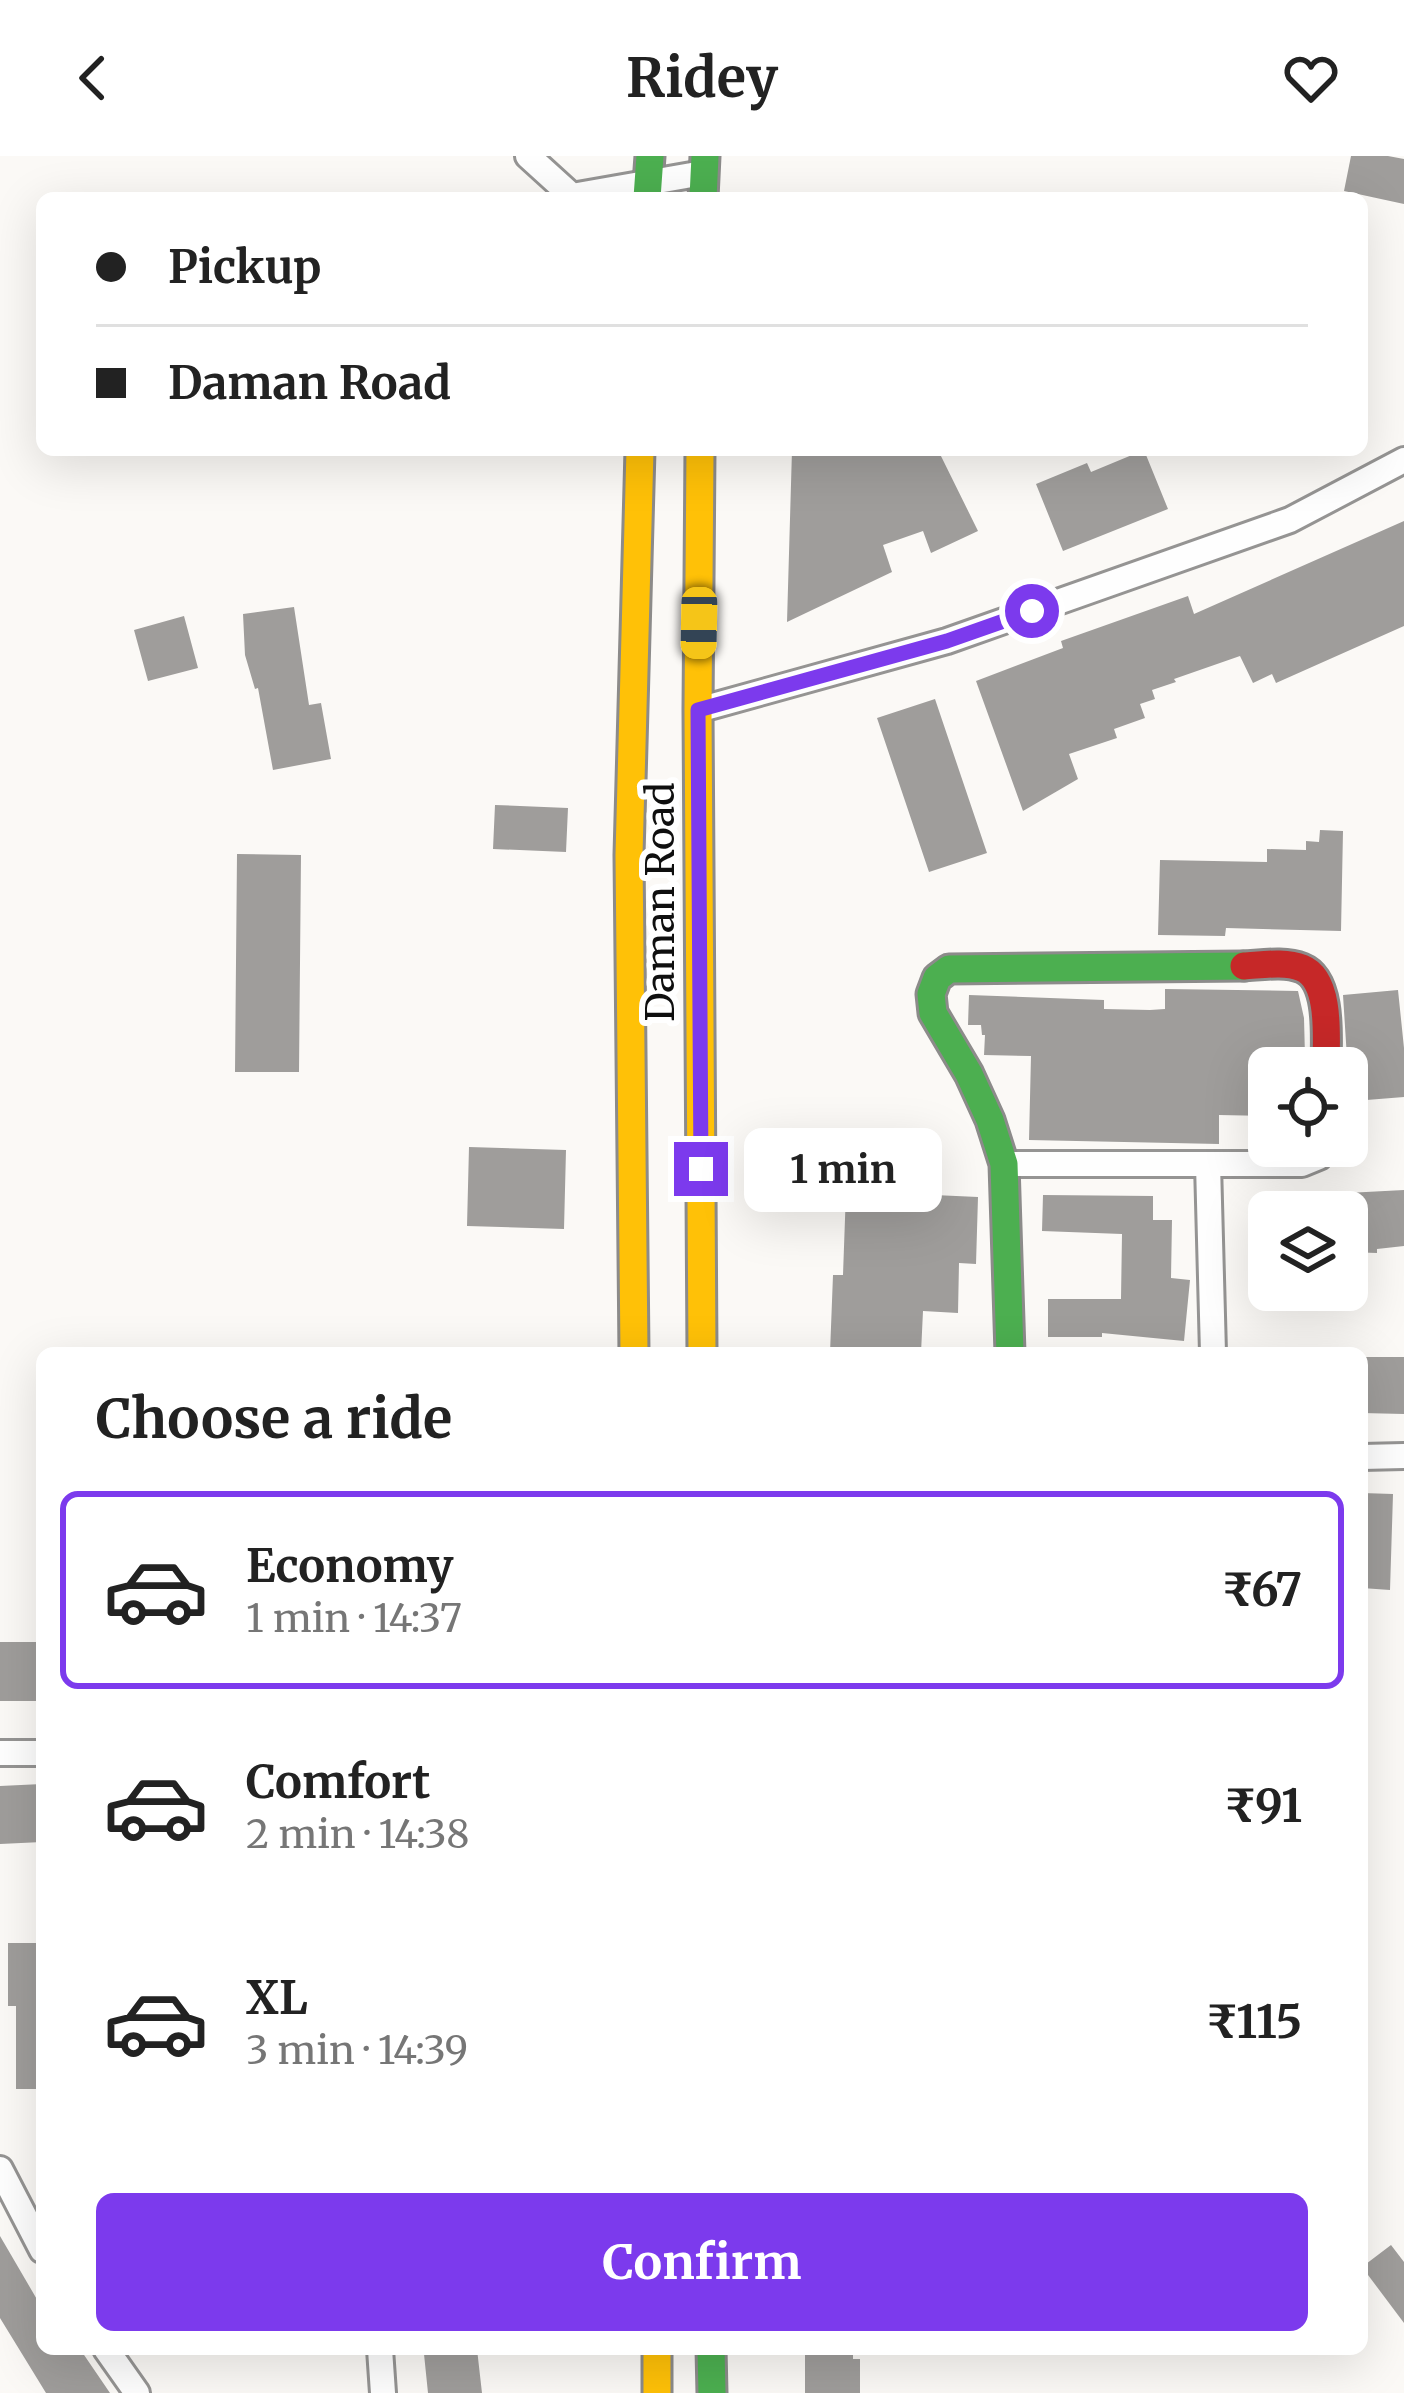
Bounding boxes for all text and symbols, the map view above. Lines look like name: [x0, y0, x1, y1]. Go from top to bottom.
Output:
text: Ridey: [626, 44, 778, 112]
icon: back: [60, 45, 126, 111]
icon: heart: [1278, 45, 1344, 111]
text: Pickup: [168, 239, 322, 295]
text: Daman Road: [168, 355, 451, 411]
route start: [1005, 584, 1059, 638]
car: [680, 587, 718, 659]
street label: Daman Road: [636, 782, 685, 1022]
map controls: [1248, 1047, 1368, 1311]
button: locate: [1248, 1047, 1368, 1167]
callout: 1 min: [743, 1127, 941, 1211]
route end: [674, 1142, 728, 1196]
text: 1 min: [790, 1145, 896, 1194]
button: layers: [1248, 1191, 1368, 1311]
text: Choose a ride: [96, 1385, 452, 1453]
icon: car: [102, 1536, 210, 1644]
text: Economy: [246, 1538, 454, 1594]
text: ₹67: [1222, 1562, 1302, 1618]
text: 1 min · 14:37: [246, 1594, 462, 1643]
icon: car: [102, 1752, 210, 1860]
text: Comfort: [246, 1754, 430, 1810]
text: ₹91: [1224, 1778, 1302, 1834]
text: 2 min · 14:38: [246, 1810, 469, 1859]
icon: car: [102, 1968, 210, 2076]
text: XL: [246, 1970, 308, 2026]
text: ₹115: [1206, 1994, 1302, 2050]
text: 3 min · 14:39: [246, 2026, 468, 2075]
button: Confirm: [96, 2193, 1308, 2331]

